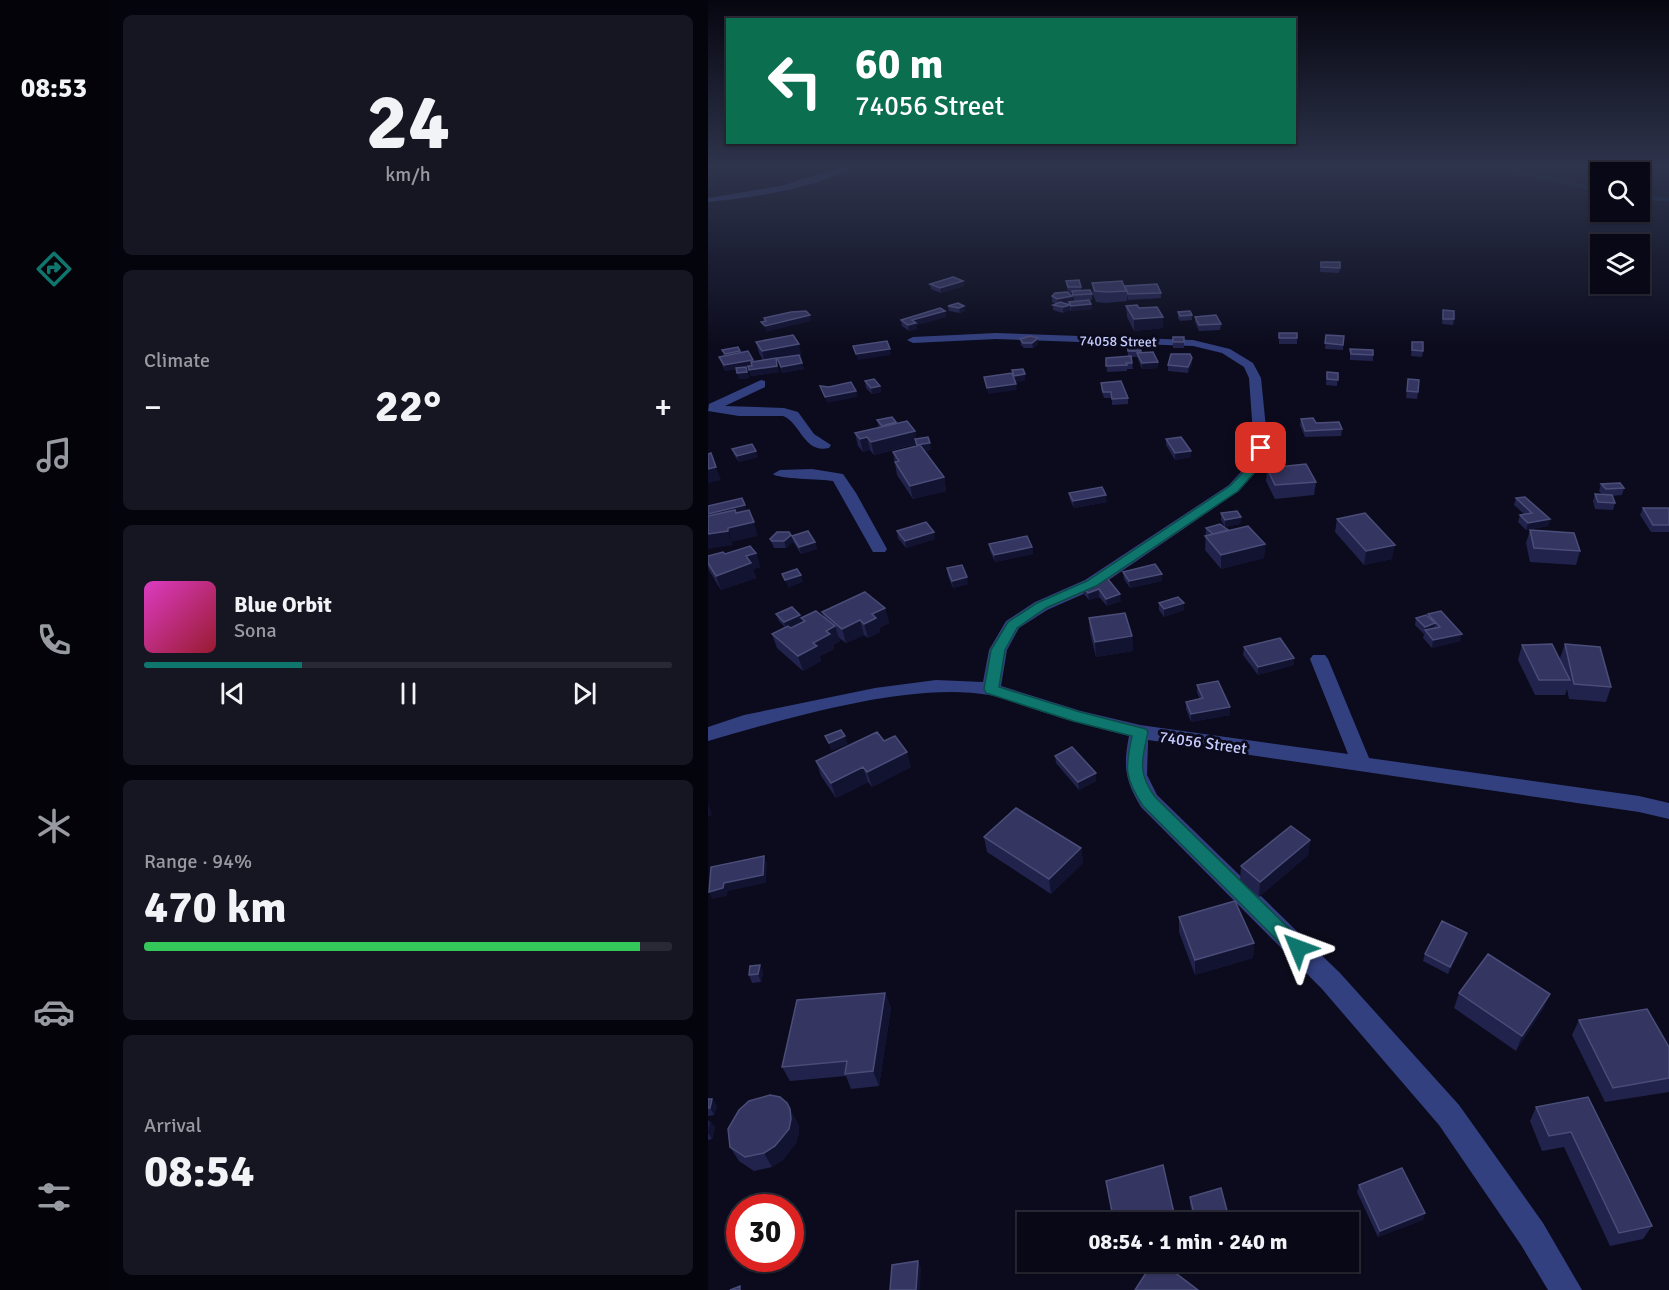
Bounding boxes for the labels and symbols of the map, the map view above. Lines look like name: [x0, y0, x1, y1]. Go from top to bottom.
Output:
street label: 74058 Street: [1079, 332, 1157, 351]
pin: [1235, 422, 1286, 473]
street label: 74056 Street: [1158, 727, 1248, 759]
position arrow: [1266, 916, 1330, 980]
speed limit sign: 30: [726, 1194, 804, 1272]

